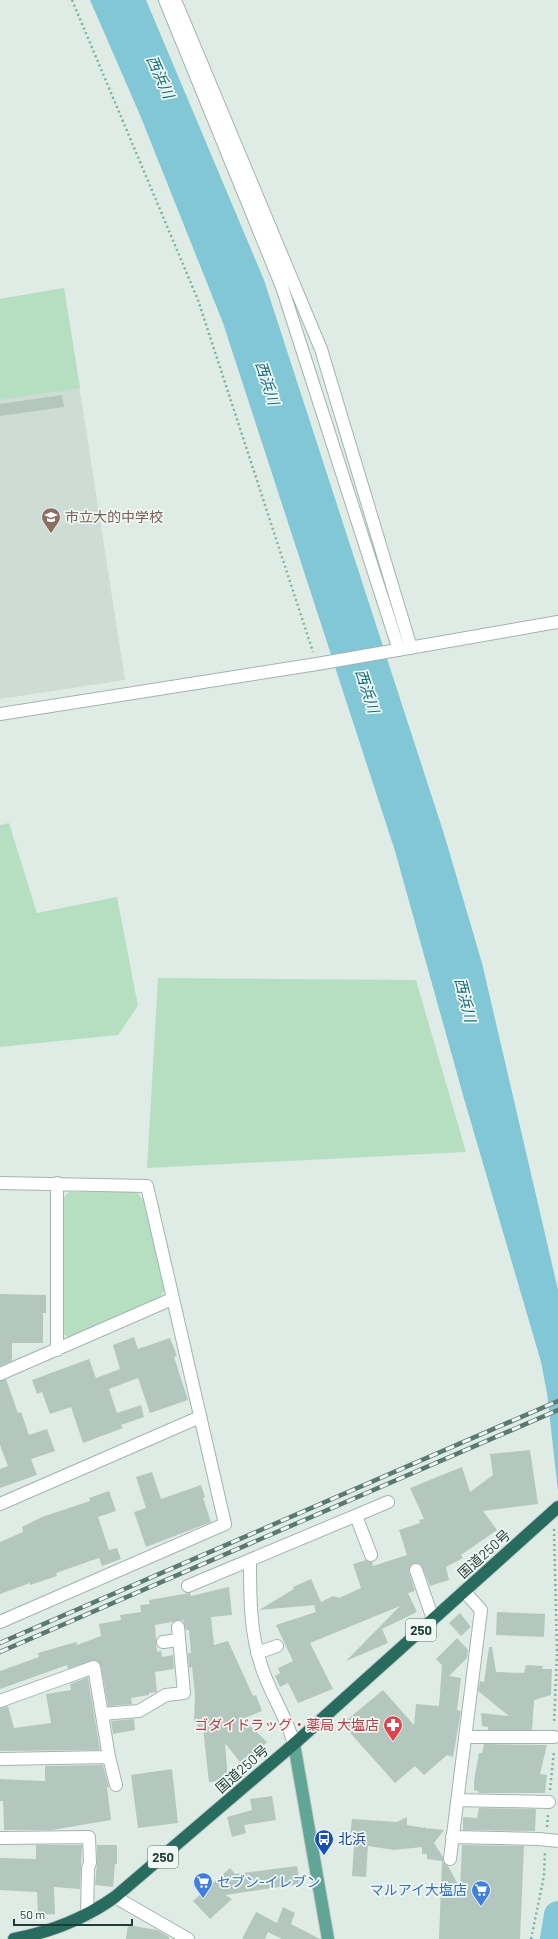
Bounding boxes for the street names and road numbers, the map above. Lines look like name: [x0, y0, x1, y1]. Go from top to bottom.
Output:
street label: 国道250号: [454, 1526, 513, 1582]
road number: 250: [406, 1619, 436, 1641]
street label: 国道250号: [212, 1741, 272, 1796]
road number: 250: [148, 1846, 178, 1868]

